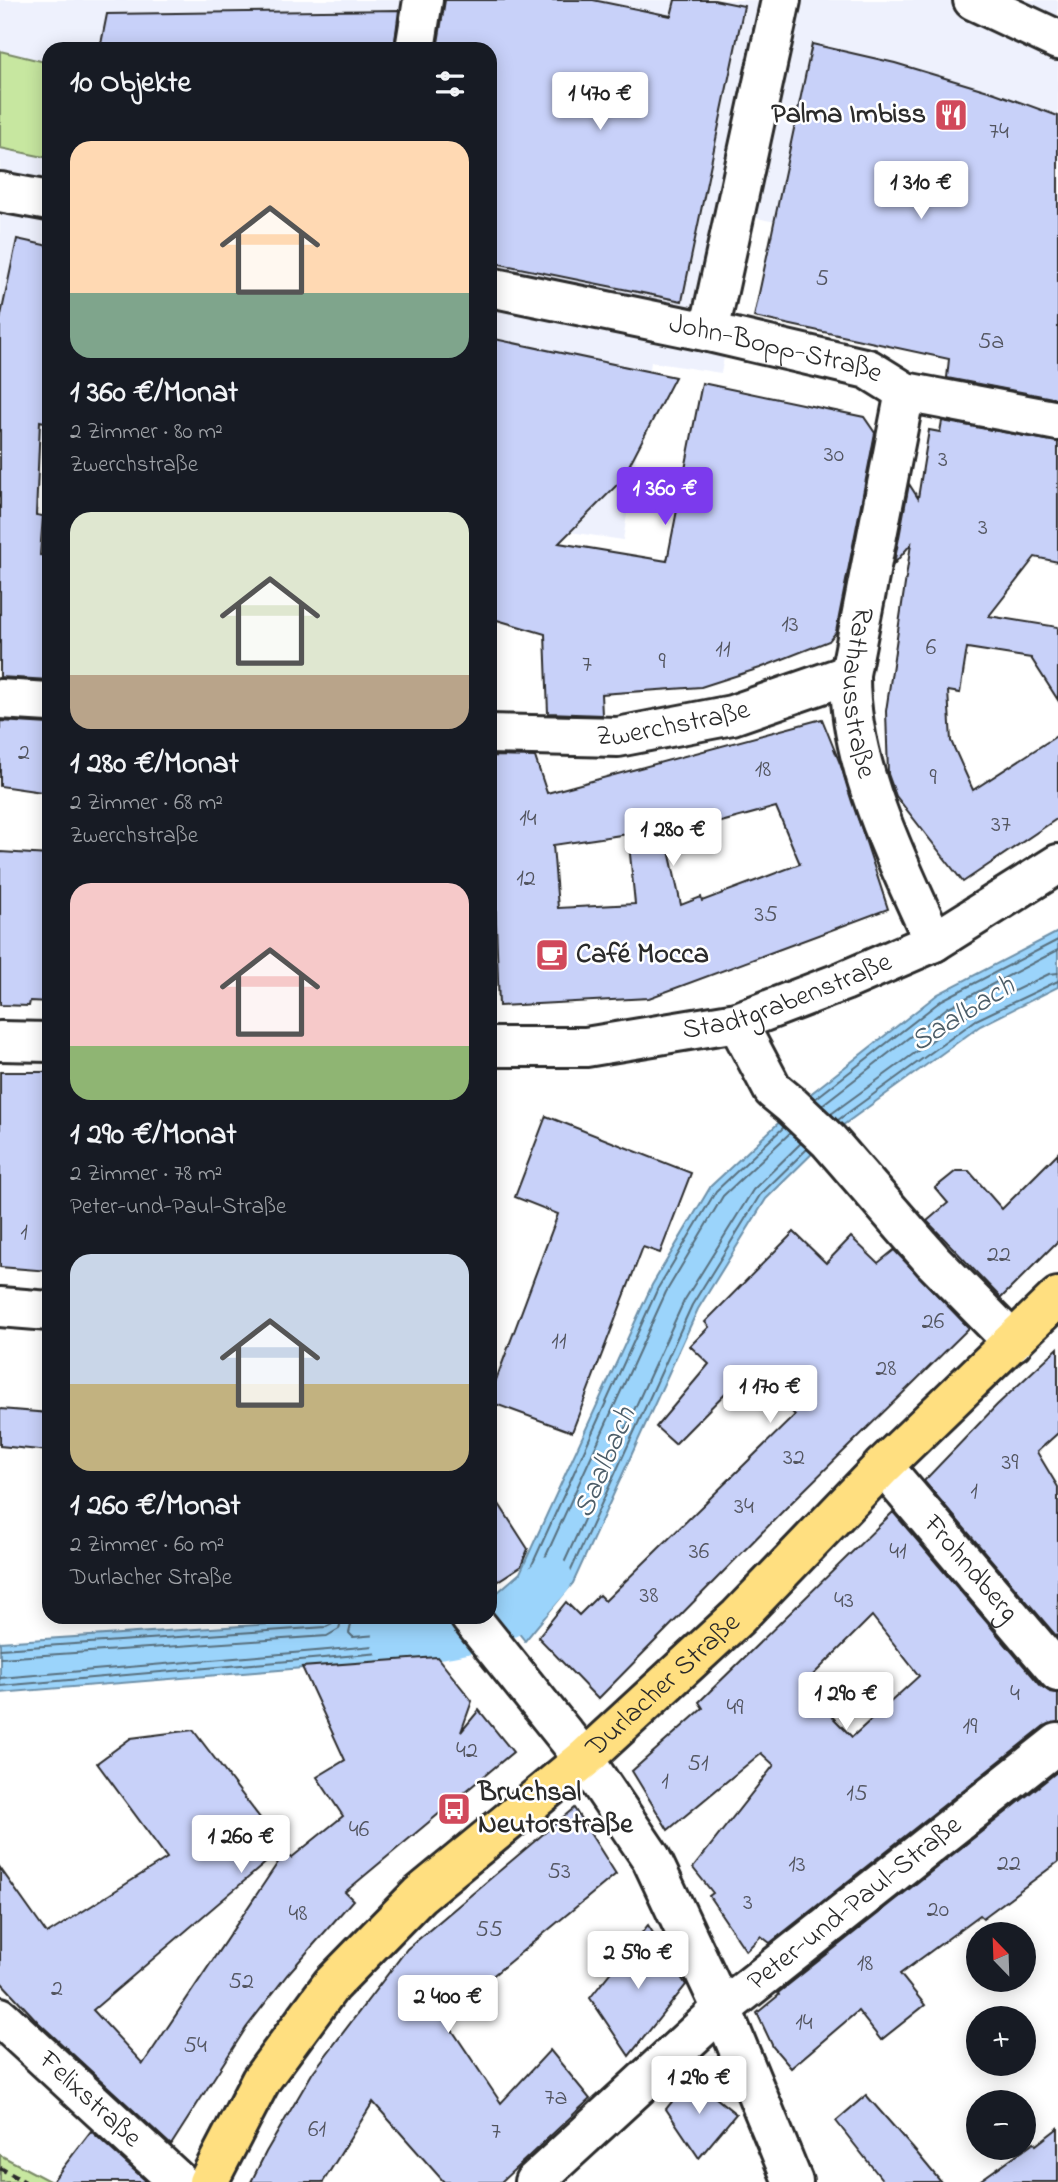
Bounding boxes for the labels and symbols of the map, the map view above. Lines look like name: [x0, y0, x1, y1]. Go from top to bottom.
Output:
pin: 1 470 €: [535, 72, 665, 132]
place label: Palma Imbiss: [771, 95, 926, 136]
restaurant icon: Palma Imbiss: [932, 96, 970, 134]
house number: 74: [989, 115, 1009, 150]
pin: 1 310 €: [856, 162, 986, 221]
house number: 5: [815, 262, 829, 297]
street label: John-Bopp-Straße: [665, 304, 891, 394]
house number: 5a: [978, 325, 1004, 360]
house number: 30: [824, 438, 844, 473]
house number: 3: [938, 443, 948, 478]
pin: 1 360 €: [600, 468, 730, 527]
house number: 3: [978, 511, 988, 546]
street label: Rathausstraße: [829, 603, 886, 784]
house number: 13: [781, 608, 799, 643]
house number: 6: [926, 631, 937, 666]
house number: 11: [715, 633, 731, 668]
house number: 9: [658, 645, 666, 680]
house number: 7: [582, 648, 592, 683]
street label: Zwerchstraße: [596, 690, 756, 758]
house number: 2: [18, 736, 30, 771]
house number: 18: [755, 753, 771, 788]
house number: 9: [929, 761, 937, 796]
house number: 14: [519, 802, 537, 837]
pin: 1 280 €: [608, 808, 738, 868]
house number: 37: [991, 808, 1011, 843]
house number: 12: [516, 862, 536, 897]
house number: 35: [754, 898, 778, 933]
place label: Café Mocca: [576, 935, 709, 976]
cafe icon: Café Mocca: [533, 936, 571, 974]
street label: Stadtgrabenstraße: [679, 942, 899, 1051]
water label: Saalbach: [902, 965, 1025, 1064]
house number: 1: [20, 1216, 28, 1251]
house number: 22: [987, 1238, 1011, 1273]
house number: 26: [922, 1305, 945, 1340]
house number: 11: [551, 1325, 567, 1360]
house number: 28: [876, 1352, 896, 1387]
pin: 1 170 €: [705, 1366, 835, 1425]
water label: Saalbach: [563, 1400, 649, 1525]
house number: 32: [783, 1441, 805, 1476]
house number: 39: [1001, 1446, 1019, 1481]
house number: 1: [970, 1475, 978, 1510]
house number: 34: [734, 1490, 754, 1525]
street label: Frohndberg: [912, 1505, 1028, 1632]
house number: 36: [689, 1535, 710, 1570]
house number: 41: [889, 1535, 907, 1570]
house number: 38: [640, 1579, 658, 1614]
house number: 43: [834, 1584, 854, 1619]
street label: Durlacher Straße: [576, 1603, 750, 1768]
pin: 1 290 €: [781, 1672, 911, 1732]
house number: 4: [1010, 1677, 1020, 1712]
house number: 49: [726, 1691, 744, 1726]
house number: 19: [963, 1710, 978, 1745]
house number: 42: [456, 1734, 478, 1769]
house number: 51: [687, 1747, 709, 1782]
house number: 1: [661, 1765, 669, 1800]
place label: Bruchsal Neutorstraße: [476, 1773, 634, 1846]
house number: 15: [846, 1777, 868, 1812]
bus stop icon: Bruchsal Neutorstraße: [435, 1790, 473, 1828]
street label: Peter-und-Paul-Straße: [739, 1806, 971, 2002]
house number: 46: [349, 1813, 370, 1848]
pin: 1 260 €: [176, 1815, 306, 1875]
house number: 22: [997, 1847, 1021, 1882]
house number: 13: [788, 1848, 806, 1883]
house number: 53: [547, 1855, 571, 1890]
house number: 3: [743, 1886, 753, 1921]
house number: 20: [927, 1893, 949, 1928]
house number: 48: [289, 1897, 307, 1932]
house number: 55: [475, 1913, 503, 1948]
north arrow: [966, 1922, 1036, 1992]
pin: 2 590 €: [573, 1932, 703, 1991]
house number: 18: [857, 1947, 873, 1982]
house number: 52: [228, 1965, 254, 2000]
house number: 2: [51, 1972, 63, 2007]
pin: 2 400 €: [383, 1976, 513, 2035]
house number: 14: [795, 2006, 813, 2041]
house number: 54: [183, 2029, 207, 2064]
street label: Felixstraße: [28, 2041, 151, 2158]
pin: 1 290 €: [634, 2056, 764, 2116]
house number: 7a: [545, 2081, 567, 2116]
house number: 61: [308, 2113, 326, 2148]
house number: 7: [491, 2115, 501, 2150]

